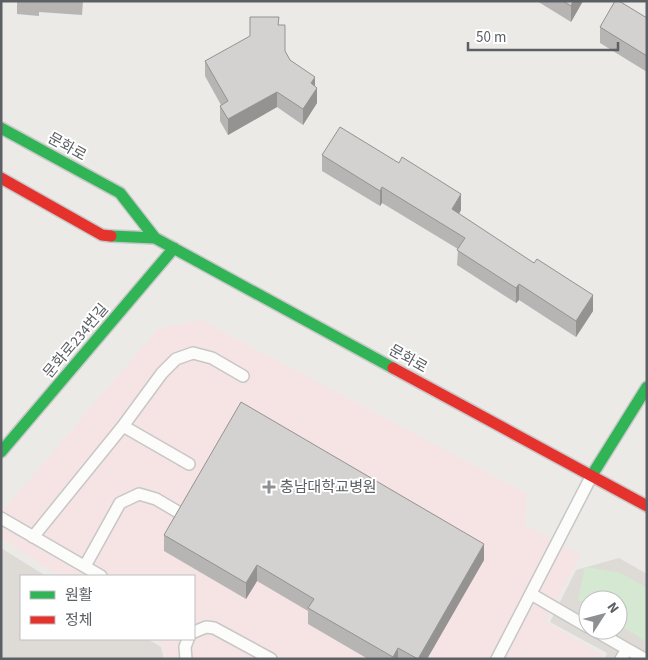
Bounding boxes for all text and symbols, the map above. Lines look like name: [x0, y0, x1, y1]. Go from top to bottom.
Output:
scale bar: [468, 20, 618, 52]
text: 50 m: [476, 27, 506, 48]
street label: 문화로: [44, 128, 90, 166]
street label: 문화로234번길: [39, 299, 113, 383]
street label: 문화로: [385, 340, 431, 378]
place label: 충남대학교병원: [280, 477, 377, 498]
marker: 충남대학교병원: [262, 480, 276, 494]
legend: [20, 575, 195, 640]
text: 원활: [65, 585, 93, 606]
north arrow: [578, 590, 628, 640]
text: N: [602, 598, 624, 618]
text: 정체: [65, 610, 93, 631]

